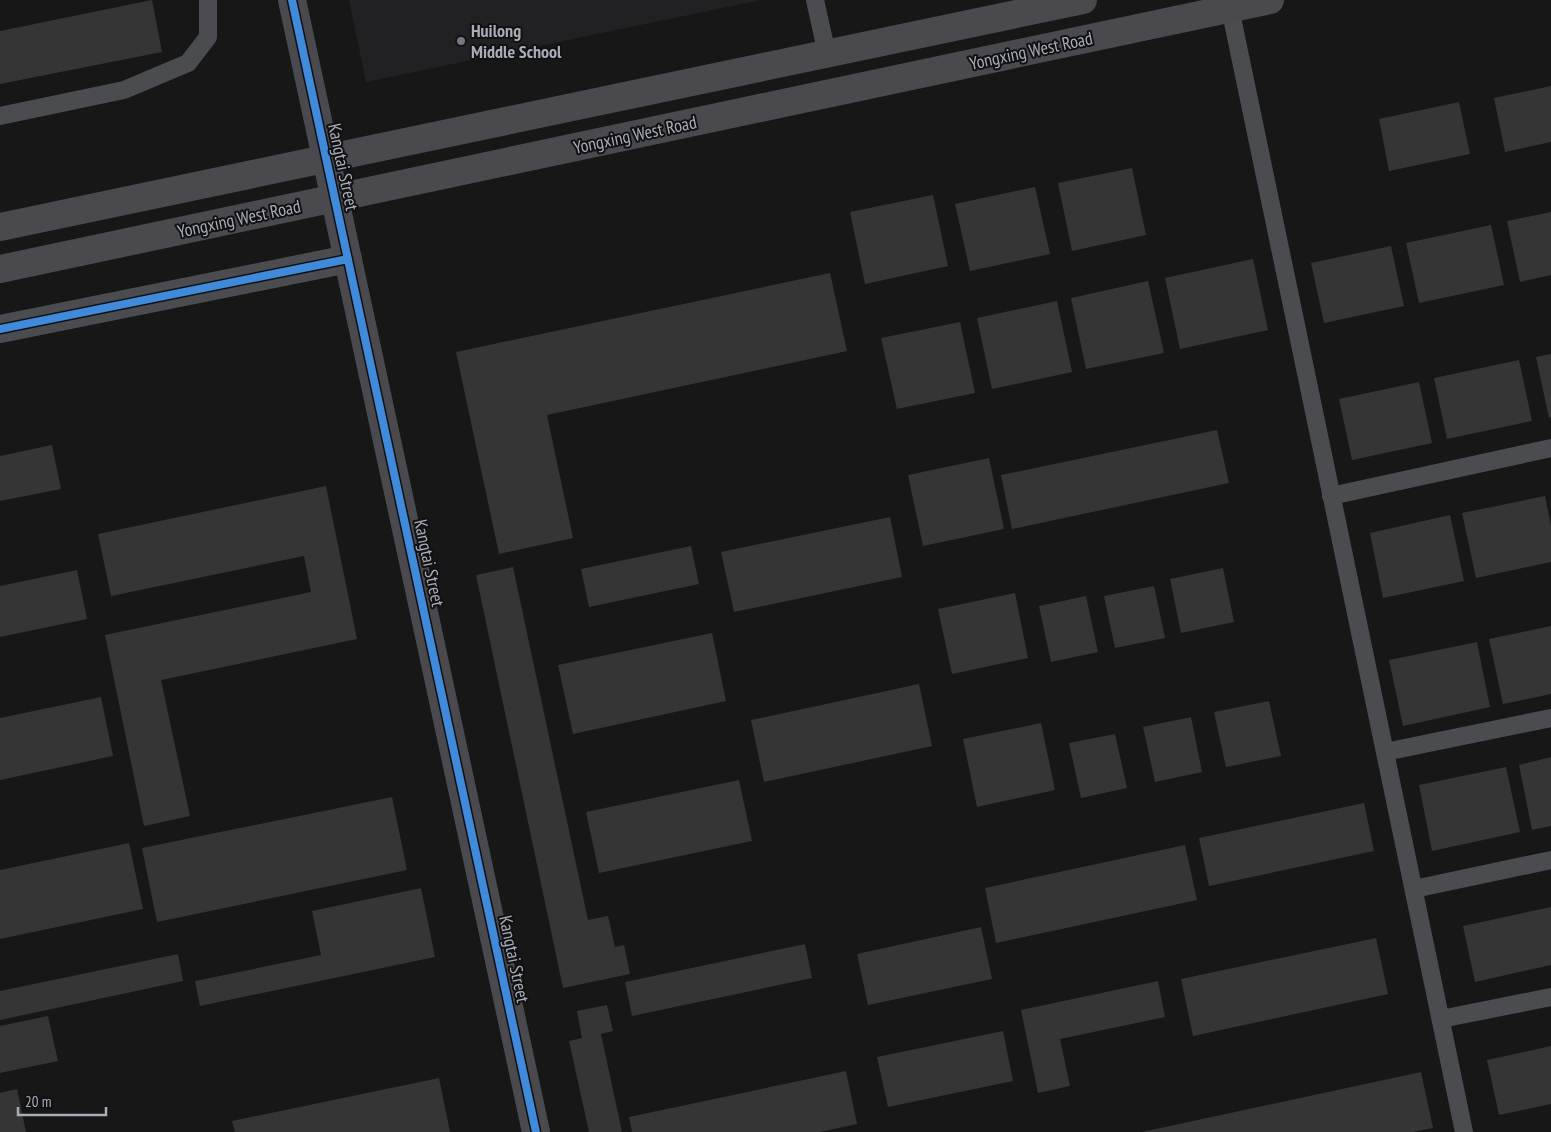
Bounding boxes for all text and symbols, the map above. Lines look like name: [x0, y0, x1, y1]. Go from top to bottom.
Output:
place label: Huilong Middle School: [471, 19, 562, 63]
street label: Yongxing West Road: [967, 26, 1095, 75]
marker: Huilong Middle School: [455, 35, 467, 47]
street label: Yongxing West Road: [571, 110, 699, 159]
street label: Kangtai Street: [323, 121, 364, 213]
street label: Yongxing West Road: [175, 194, 303, 243]
street label: Kangtai Street: [409, 517, 450, 609]
street label: Kangtai Street: [494, 913, 535, 1005]
scale bar: [18, 1084, 105, 1116]
text: 20 m: [25, 1092, 51, 1111]

